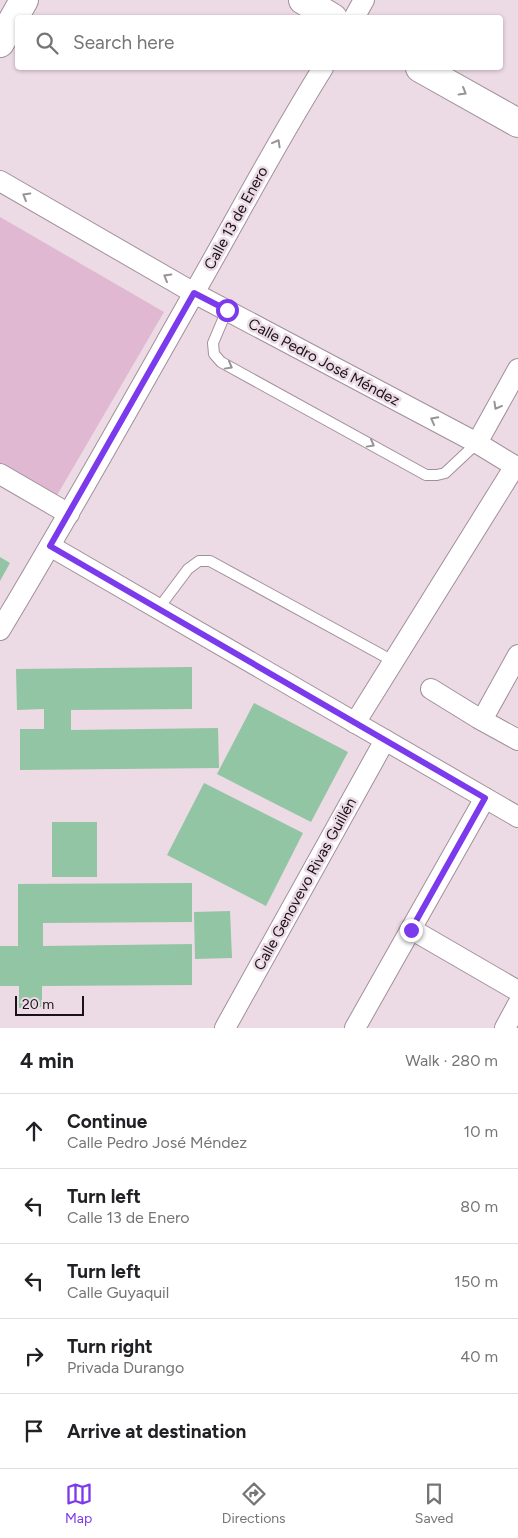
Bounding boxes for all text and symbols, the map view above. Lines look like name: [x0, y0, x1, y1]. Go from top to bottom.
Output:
search box: [15, 15, 503, 70]
icon: search: [33, 29, 61, 57]
text: Search here: [73, 31, 175, 54]
one-way arrow: [457, 85, 466, 95]
one-way arrow: [271, 139, 281, 148]
street label: Calle 13 de Enero: [200, 163, 272, 273]
one-way arrow: [23, 192, 32, 202]
one-way arrow: [163, 273, 172, 283]
route start: [216, 299, 239, 322]
street label: Calle Pedro José Méndez: [245, 314, 403, 410]
one-way arrow: [223, 360, 232, 370]
one-way arrow: [494, 401, 504, 410]
one-way arrow: [430, 416, 439, 426]
one-way arrow: [366, 438, 375, 448]
street label: Calle Genovevo Rivas Guillén: [250, 795, 360, 973]
route end: [400, 919, 423, 942]
scale bar: [15, 993, 84, 1016]
text: 20 m: [22, 996, 54, 1013]
text: 4 min: [20, 1048, 74, 1073]
text: Walk · 280 m: [405, 1051, 498, 1070]
text: Continue: [67, 1110, 147, 1133]
icon: ahead: [20, 1117, 48, 1145]
text: 10 m: [464, 1122, 498, 1141]
text: Calle Pedro José Méndez: [67, 1133, 247, 1152]
text: Turn left: [67, 1185, 141, 1208]
icon: left: [20, 1192, 48, 1220]
text: 80 m: [460, 1197, 498, 1216]
text: Calle 13 de Enero: [67, 1208, 190, 1227]
text: Turn left: [67, 1260, 141, 1283]
icon: left: [20, 1267, 48, 1295]
text: 150 m: [454, 1272, 498, 1291]
text: Calle Guyaquil: [67, 1283, 169, 1302]
text: Turn right: [67, 1335, 153, 1358]
icon: right: [20, 1342, 48, 1370]
text: 40 m: [460, 1347, 498, 1366]
text: Privada Durango: [67, 1358, 184, 1377]
icon: arrive: [20, 1417, 48, 1445]
text: Arrive at destination: [67, 1420, 246, 1443]
tab: Map: [65, 1480, 93, 1527]
tab: Directions: [222, 1480, 286, 1527]
tab: Saved: [415, 1480, 453, 1527]

